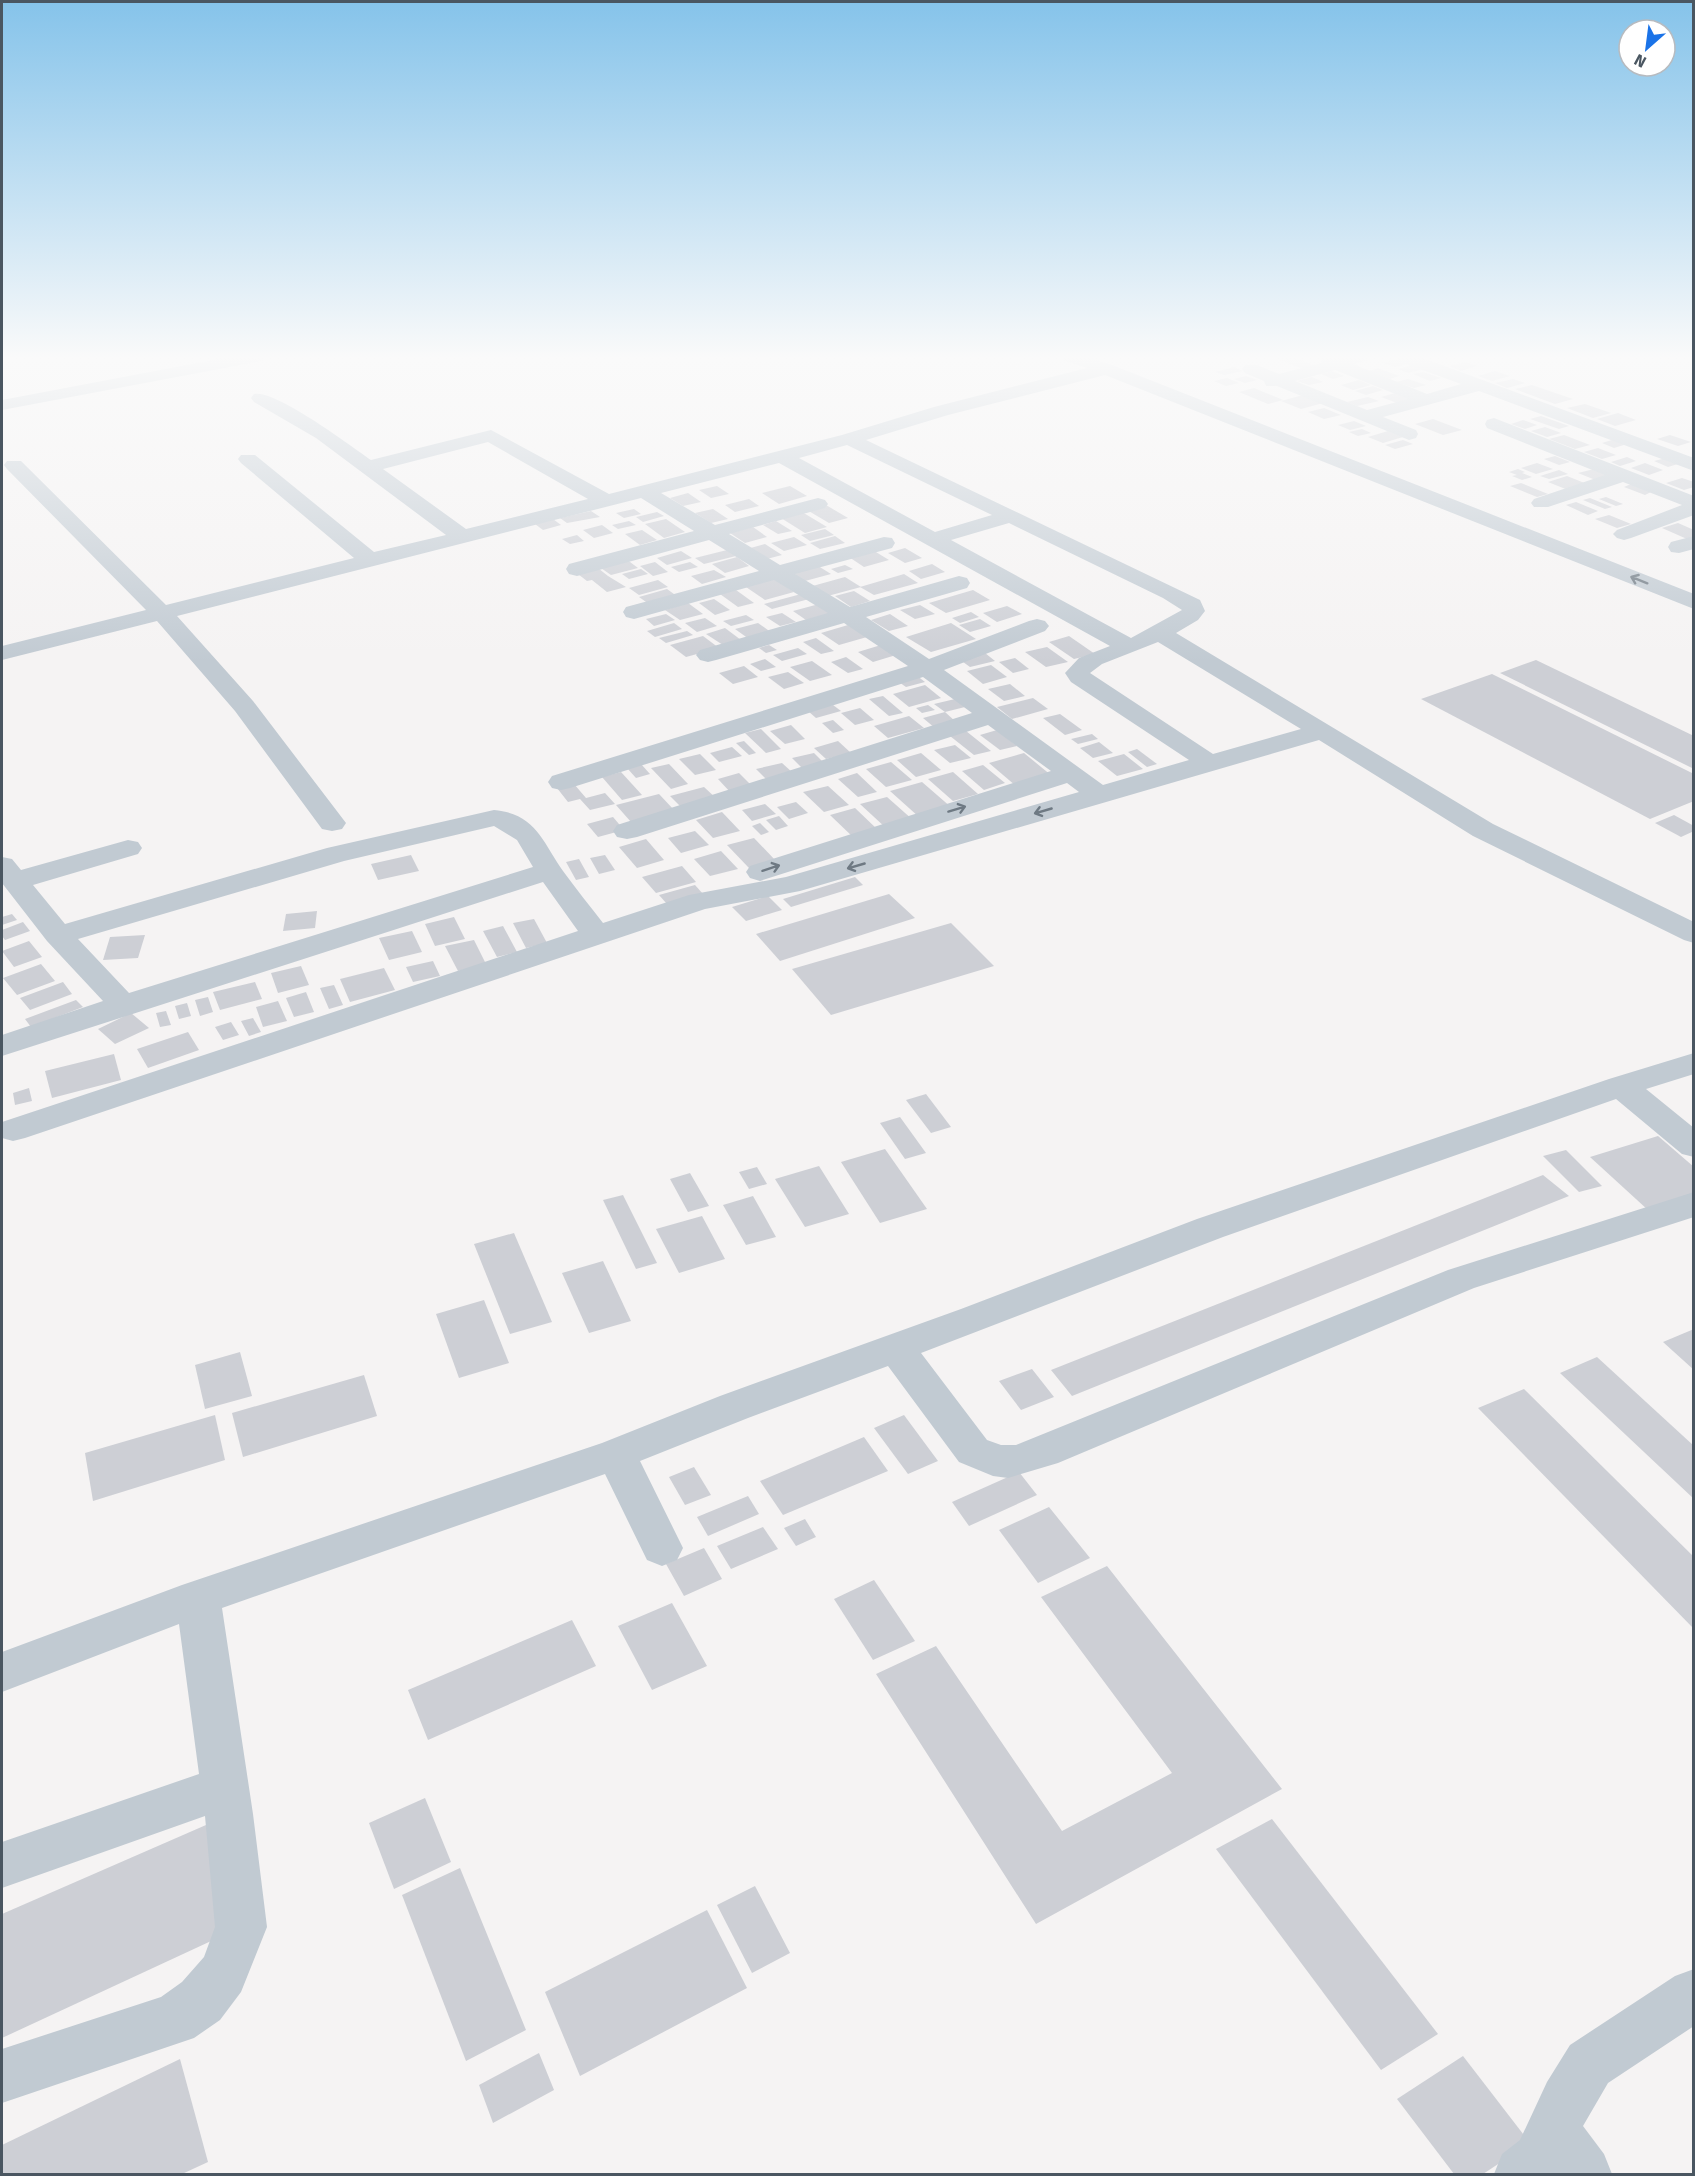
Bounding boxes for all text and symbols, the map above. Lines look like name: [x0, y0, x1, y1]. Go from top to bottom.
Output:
north arrow: [1617, 18, 1677, 78]
text: N: [1631, 50, 1649, 72]
one-way arrow: [1630, 574, 1649, 585]
one-way arrow: [947, 803, 966, 814]
one-way arrow: [1034, 806, 1053, 817]
one-way arrow: [847, 861, 866, 872]
one-way arrow: [761, 862, 780, 873]

